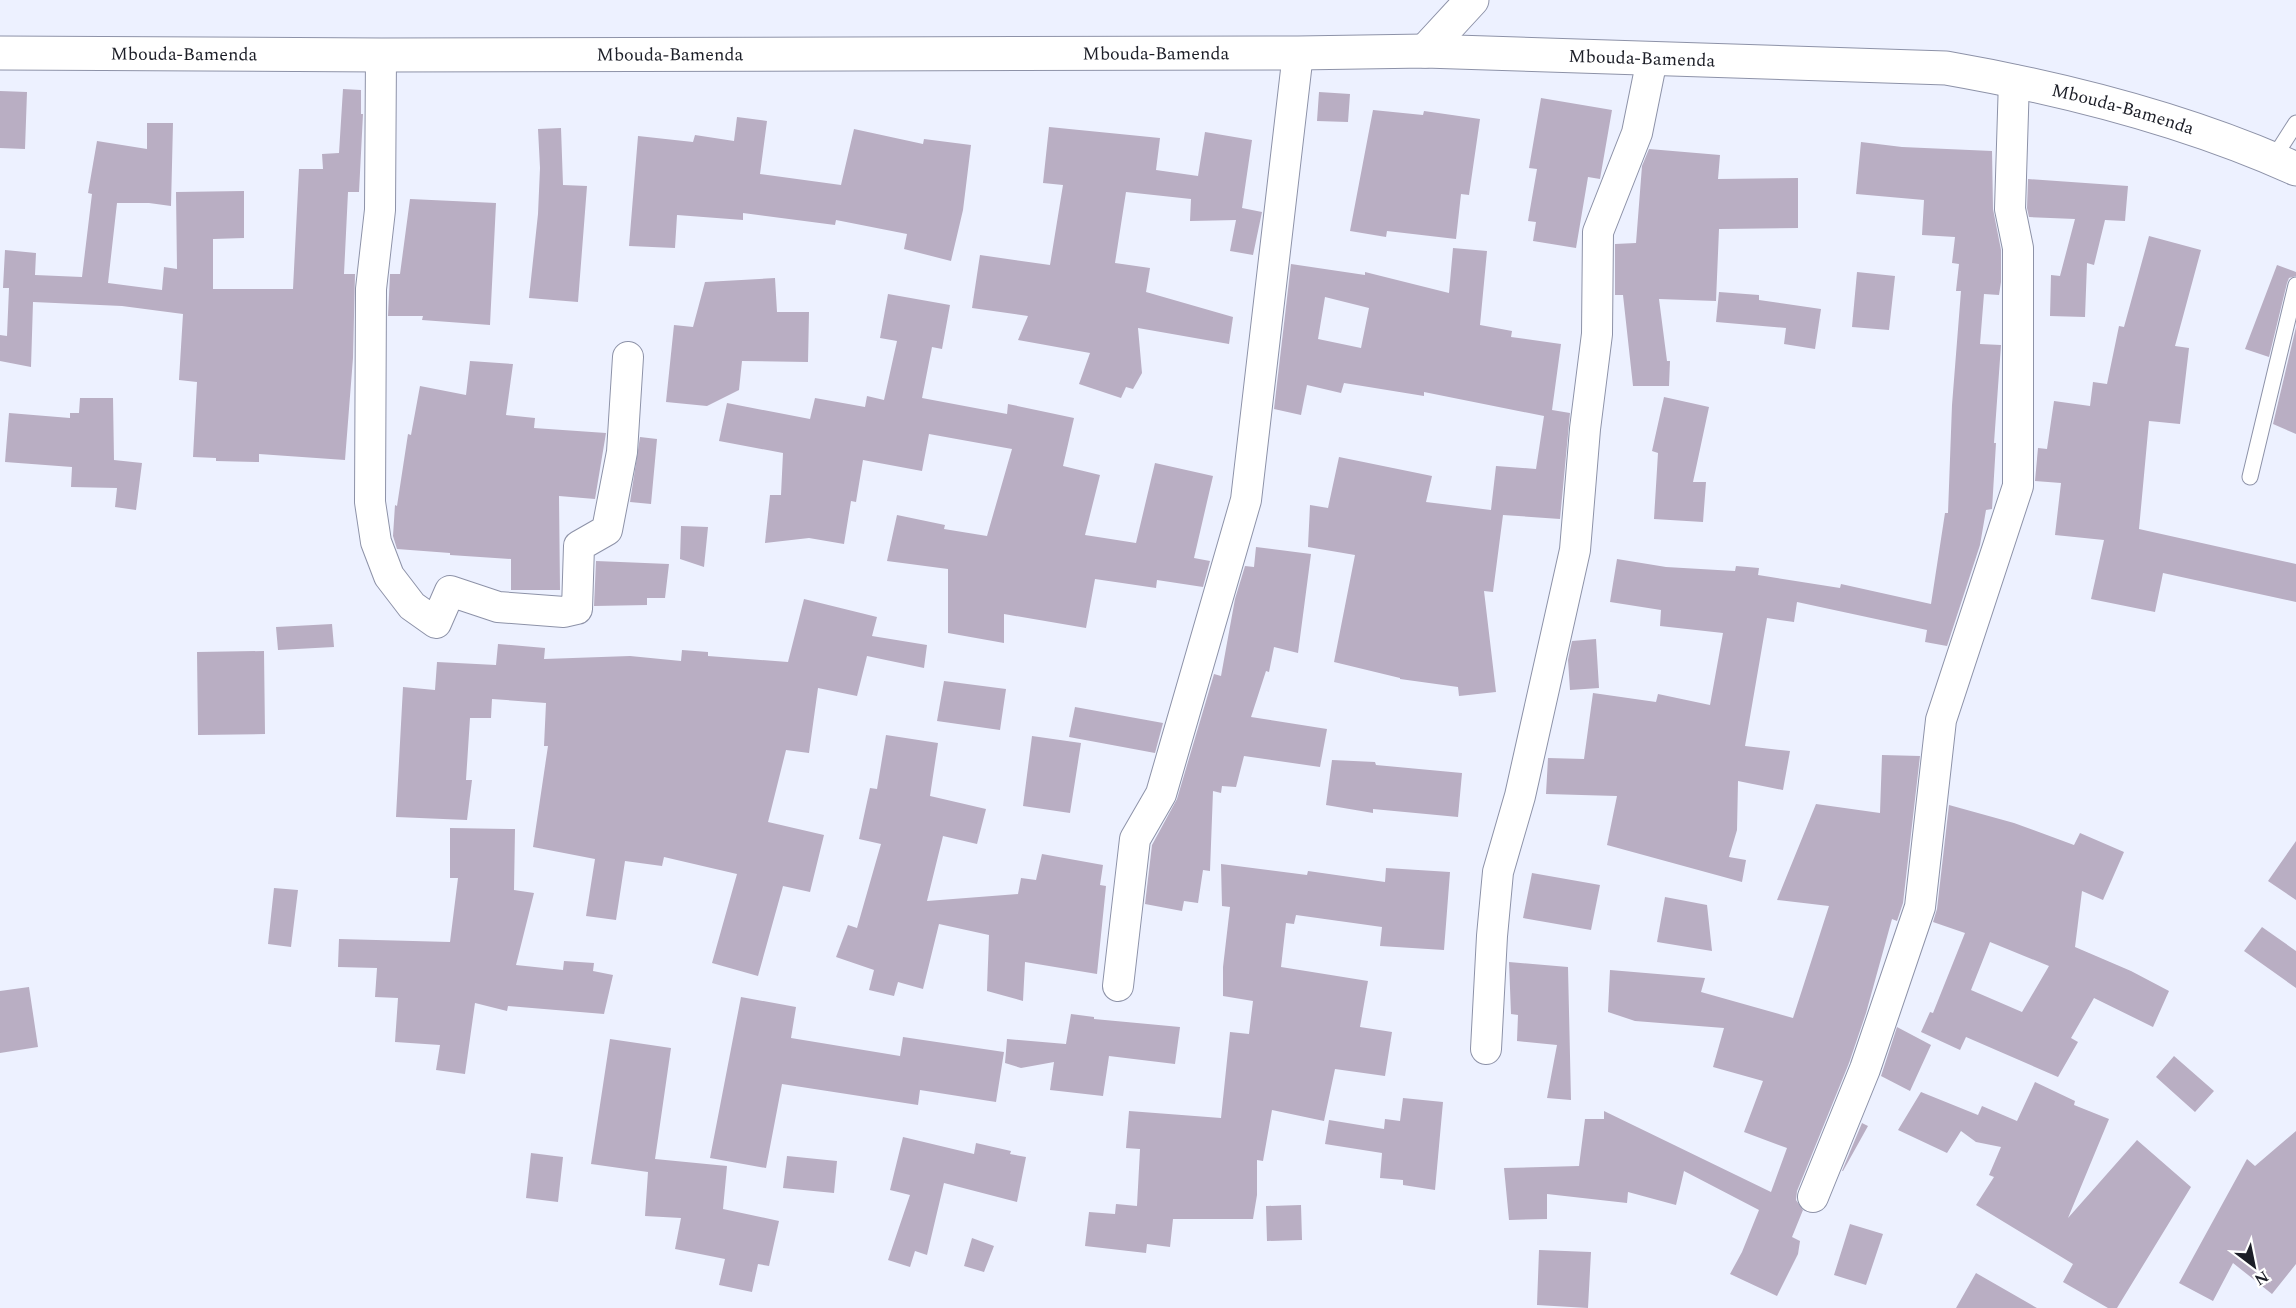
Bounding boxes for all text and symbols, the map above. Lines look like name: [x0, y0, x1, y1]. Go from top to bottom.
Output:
street label: Mbouda-Bamenda: [1083, 40, 1230, 67]
street label: Mbouda-Bamenda: [111, 41, 258, 68]
street label: Mbouda-Bamenda: [597, 41, 744, 69]
street label: Mbouda-Bamenda: [1568, 43, 1716, 74]
street label: Mbouda-Bamenda: [2049, 77, 2198, 142]
north arrow: [2224, 1236, 2284, 1296]
text: N: [2250, 1264, 2273, 1292]

